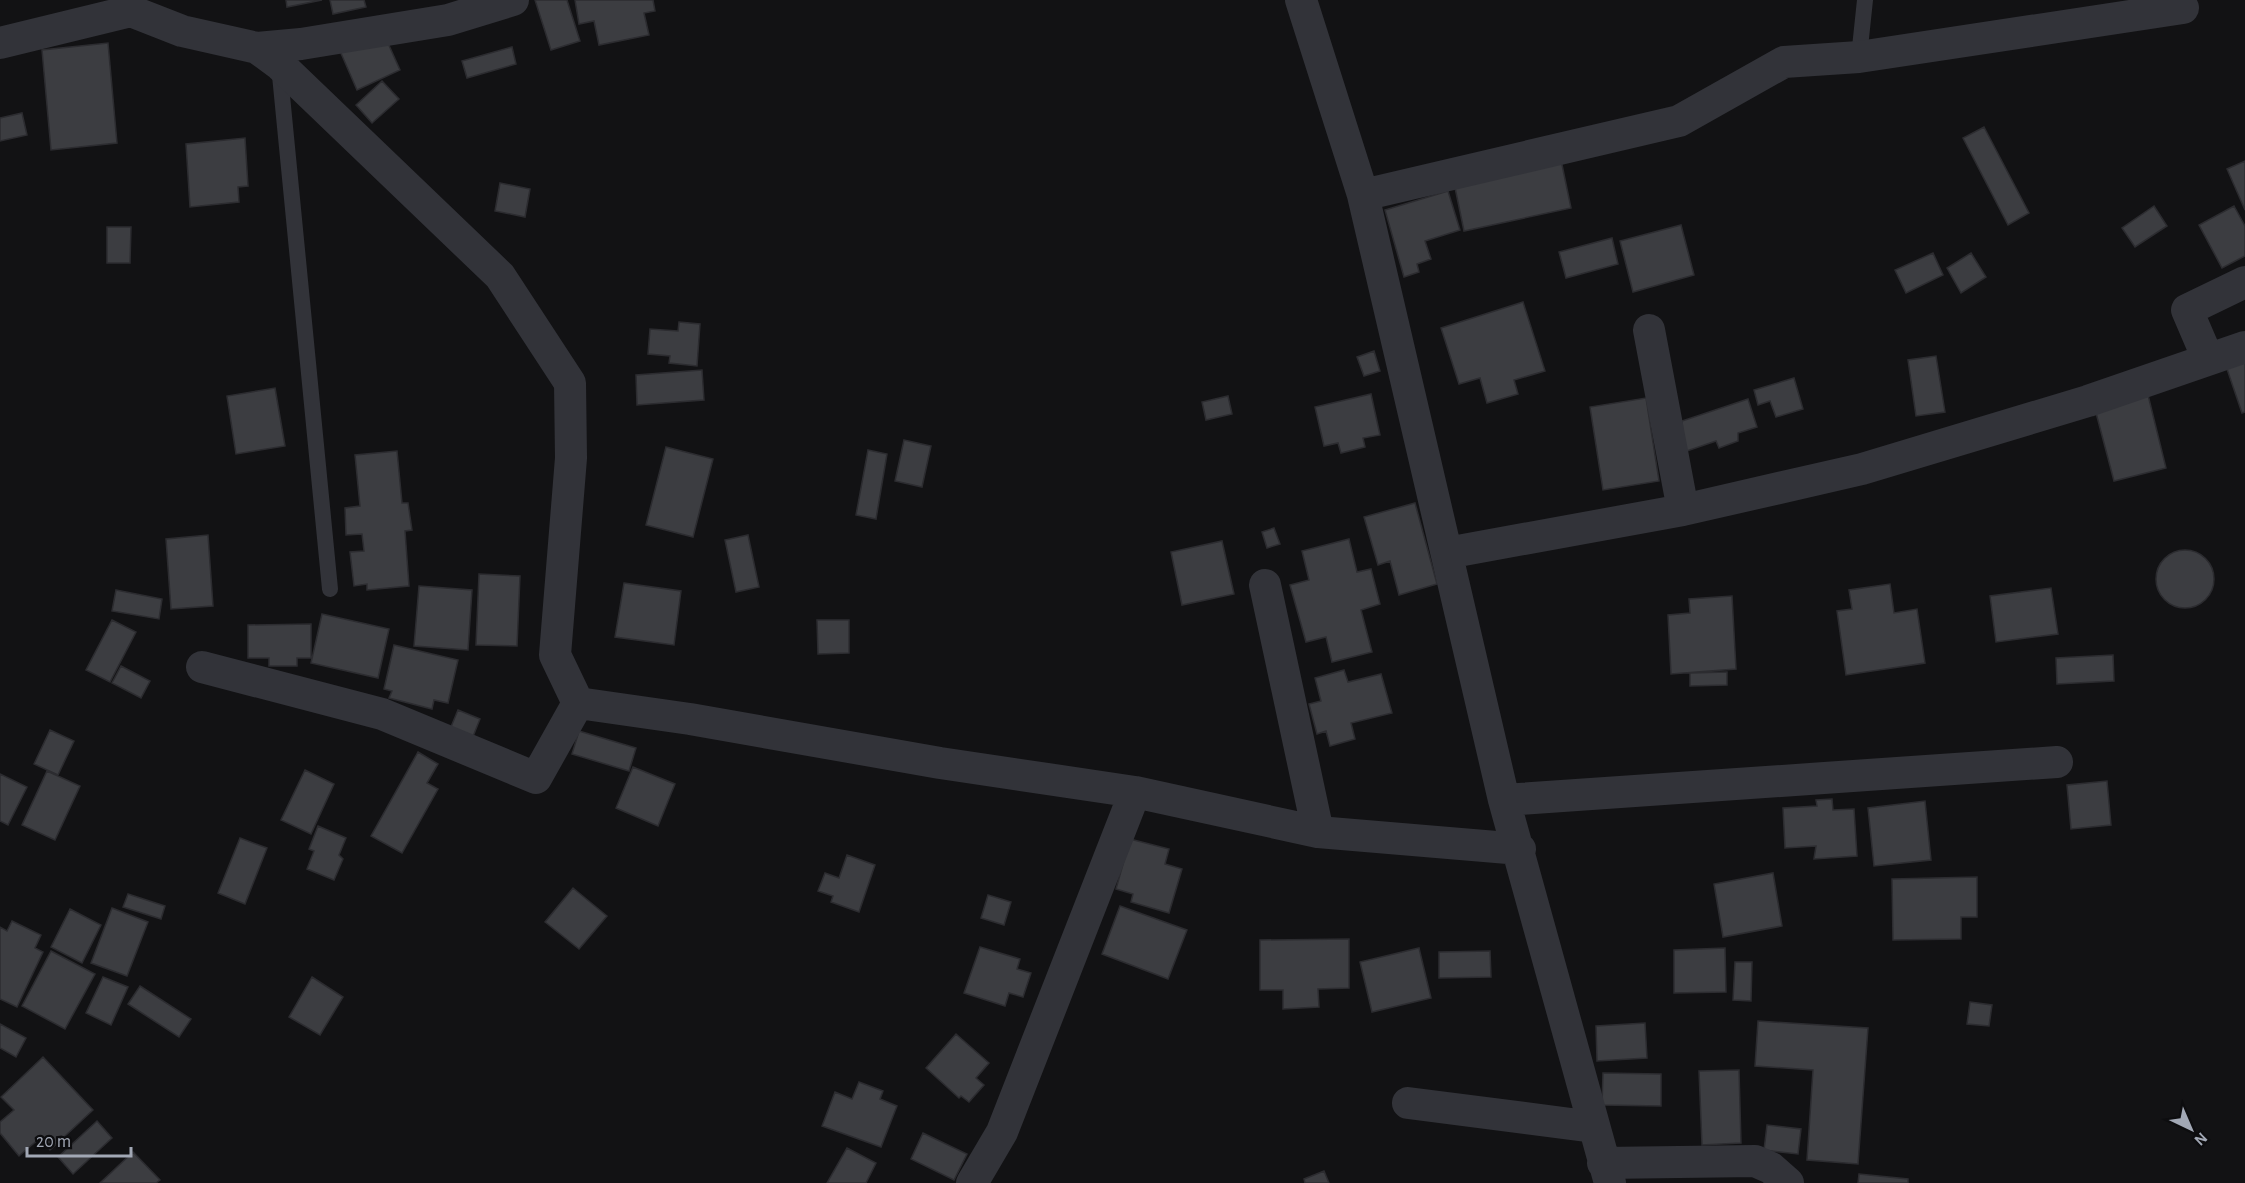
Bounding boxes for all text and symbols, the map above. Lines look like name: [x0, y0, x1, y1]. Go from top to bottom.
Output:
north arrow: [2161, 1099, 2221, 1159]
scale bar: [27, 1120, 130, 1158]
text: N: [2191, 1129, 2210, 1149]
text: 20 m: [36, 1133, 71, 1151]

